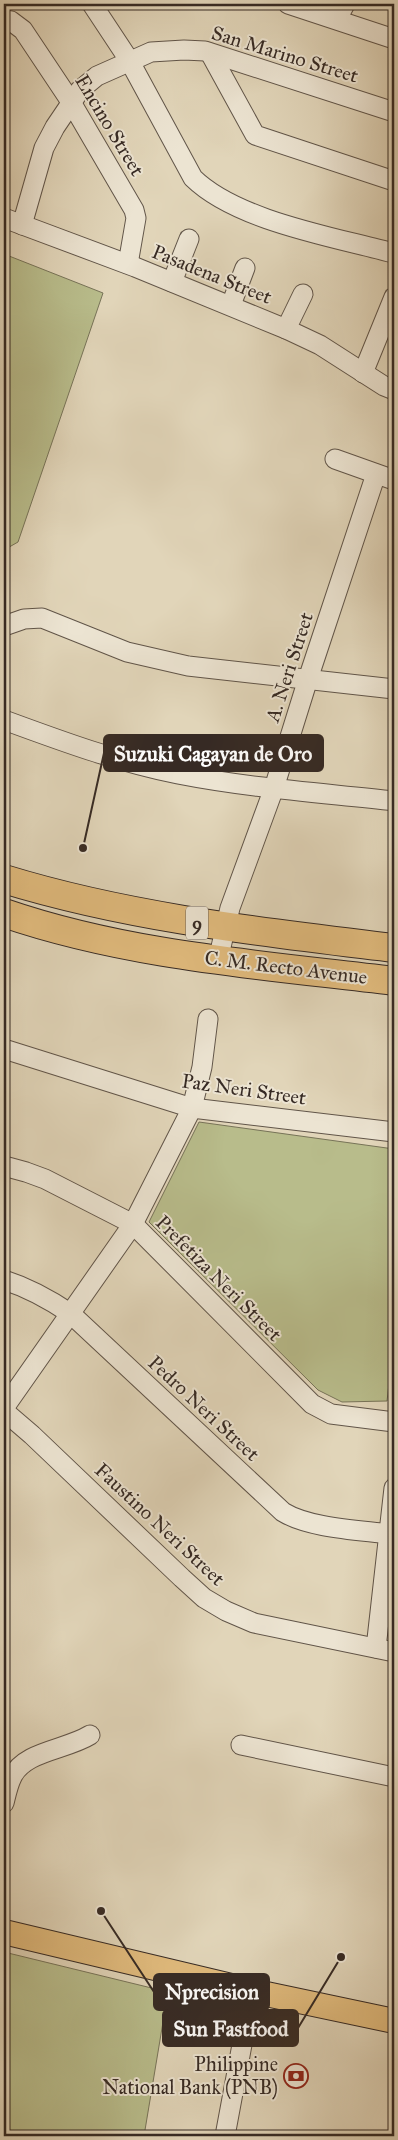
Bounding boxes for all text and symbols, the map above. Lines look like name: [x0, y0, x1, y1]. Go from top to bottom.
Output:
street label: San Marino Street: [209, 20, 361, 88]
street label: Encino Street: [70, 70, 150, 180]
street label: Pasadena Street: [149, 239, 275, 309]
street label: A. Neri Street: [260, 609, 318, 726]
callout: Suzuki Cagayan de Oro: [104, 735, 323, 771]
text: Suzuki Cagayan de Oro: [114, 741, 313, 767]
road number: 9: [186, 906, 208, 940]
street label: C. M. Recto Avenue: [203, 945, 369, 989]
street label: Paz Neri Street: [180, 1068, 308, 1110]
street label: Prefetiza Neri Street: [151, 1210, 287, 1346]
street label: Pedro Neri Street: [143, 1350, 265, 1466]
street label: Faustino Neri Street: [90, 1458, 230, 1590]
callout: Nprecision: [154, 1974, 269, 2010]
text: Nprecision: [165, 1979, 260, 2005]
callout: Sun Fastfood: [163, 2010, 298, 2046]
text: Sun Fastfood: [173, 2016, 289, 2042]
place label: Philippine National Bank (PNB): [102, 2052, 278, 2100]
bank icon: Philippine National Bank (PNB): [283, 2063, 309, 2089]

